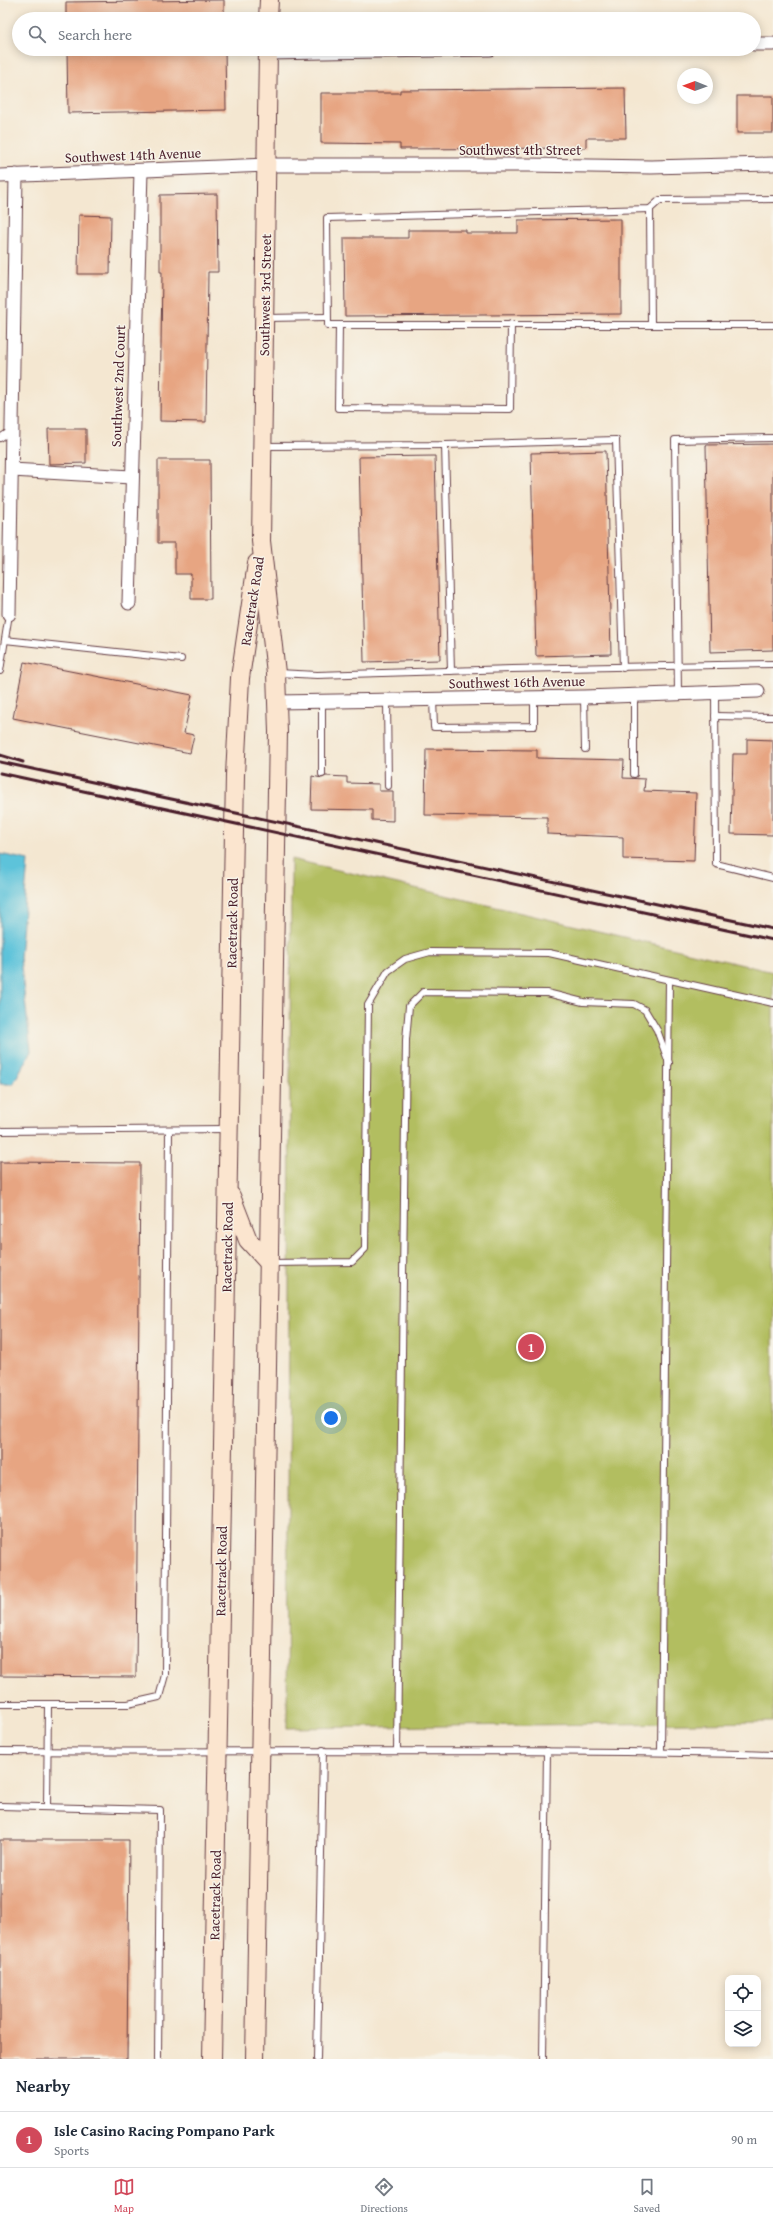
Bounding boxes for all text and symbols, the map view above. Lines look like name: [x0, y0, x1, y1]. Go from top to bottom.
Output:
search box: [12, 12, 761, 56]
icon: search: [26, 23, 48, 45]
text: Search here: [58, 24, 132, 45]
north arrow: [677, 68, 713, 104]
street label: Southwest 4th Street: [459, 140, 581, 160]
street label: Southwest 14th Avenue: [64, 143, 202, 167]
street label: Southwest 3rd Street: [254, 234, 276, 356]
street label: Southwest 2nd Court: [106, 324, 130, 447]
street label: Racetrack Road: [235, 554, 269, 647]
street label: Southwest 16th Avenue: [449, 671, 586, 693]
street label: Racetrack Road: [221, 877, 243, 968]
street label: Racetrack Road: [216, 1201, 238, 1292]
pin: 1: [518, 1332, 544, 1362]
your location: [321, 1408, 341, 1428]
street label: Racetrack Road: [210, 1525, 232, 1616]
street label: Racetrack Road: [204, 1849, 226, 1940]
map controls: [725, 1975, 761, 2047]
button: locate: [725, 1975, 761, 2011]
button: layers: [725, 2011, 761, 2047]
text: Nearby: [16, 2073, 70, 2098]
text: Isle Casino Racing Pompano Park: [54, 2120, 275, 2141]
text: 1: [26, 2130, 32, 2149]
text: 90 m: [731, 2130, 757, 2149]
text: Sports: [54, 2141, 89, 2160]
tab: Map: [113, 2176, 135, 2216]
tab: Directions: [361, 2176, 408, 2216]
tab: Saved: [633, 2176, 660, 2216]

